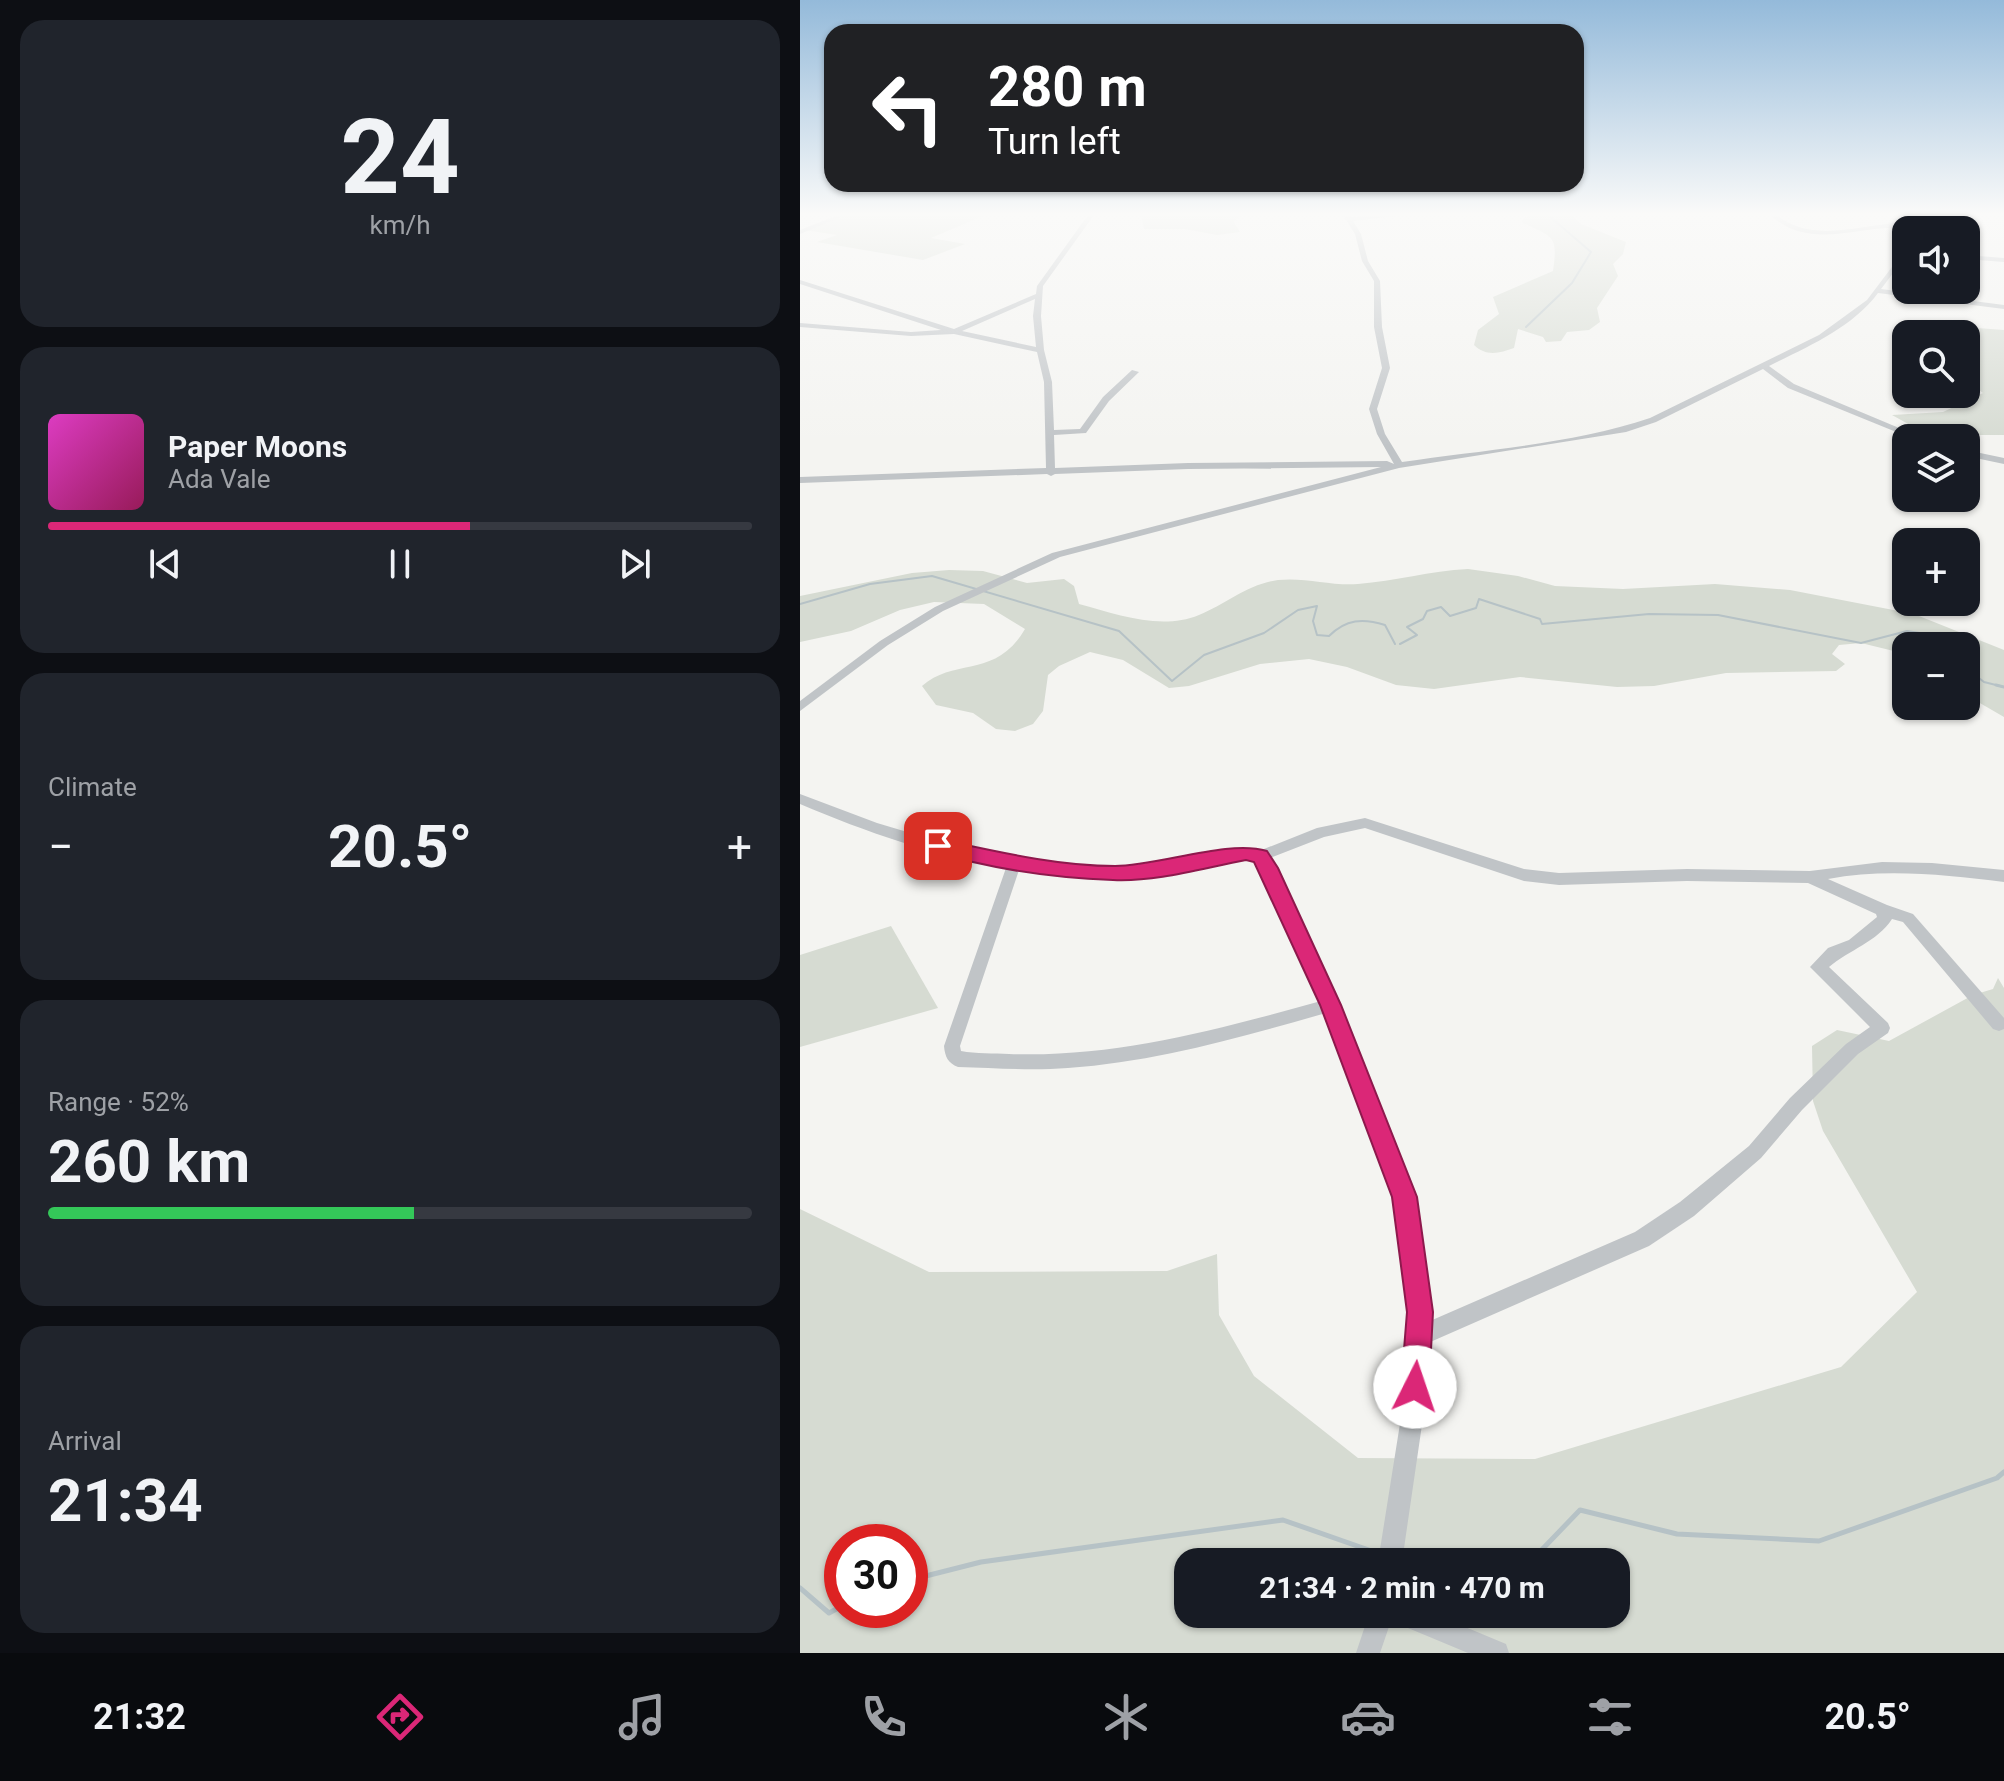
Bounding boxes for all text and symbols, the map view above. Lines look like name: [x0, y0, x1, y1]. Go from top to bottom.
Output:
text: 280 m: [988, 54, 1147, 120]
icon: left: [856, 56, 960, 160]
text: 24: [340, 97, 460, 218]
text: Turn left: [988, 121, 1121, 163]
text: km/h: [369, 210, 431, 240]
map controls: [1892, 216, 1980, 720]
button: sound: [1892, 216, 1980, 304]
button: search: [1892, 320, 1980, 408]
button: layers: [1892, 424, 1980, 512]
text: Paper Moons: [168, 429, 347, 464]
text: Ada Vale: [168, 464, 270, 494]
button: +: [1892, 528, 1980, 616]
icon: previous: [143, 542, 187, 586]
icon: pause: [378, 542, 422, 586]
icon: next: [613, 542, 657, 586]
button: −: [1892, 632, 1980, 720]
text: Climate: [48, 772, 137, 802]
text: 20.5°: [328, 811, 472, 882]
pin: [904, 812, 972, 880]
text: −: [48, 821, 73, 873]
text: +: [727, 821, 752, 873]
icon: arrive: [916, 824, 960, 868]
text: Range · 52%: [48, 1087, 189, 1117]
text: 260 km: [48, 1126, 250, 1197]
position arrow: [1373, 1345, 1457, 1429]
text: Arrival: [48, 1426, 122, 1456]
text: 21:34: [48, 1465, 203, 1536]
speed limit sign: 30: [824, 1524, 928, 1628]
text: 21:34 · 2 min · 470 m: [1259, 1570, 1545, 1605]
icon: directions: [372, 1689, 428, 1745]
icon: music: [614, 1689, 670, 1745]
icon: phone: [856, 1689, 912, 1745]
icon: climate: [1098, 1689, 1154, 1745]
icon: car: [1340, 1689, 1396, 1745]
icon: filters: [1582, 1689, 1638, 1745]
text: 21:32: [93, 1696, 186, 1738]
text: 20.5°: [1824, 1696, 1911, 1738]

